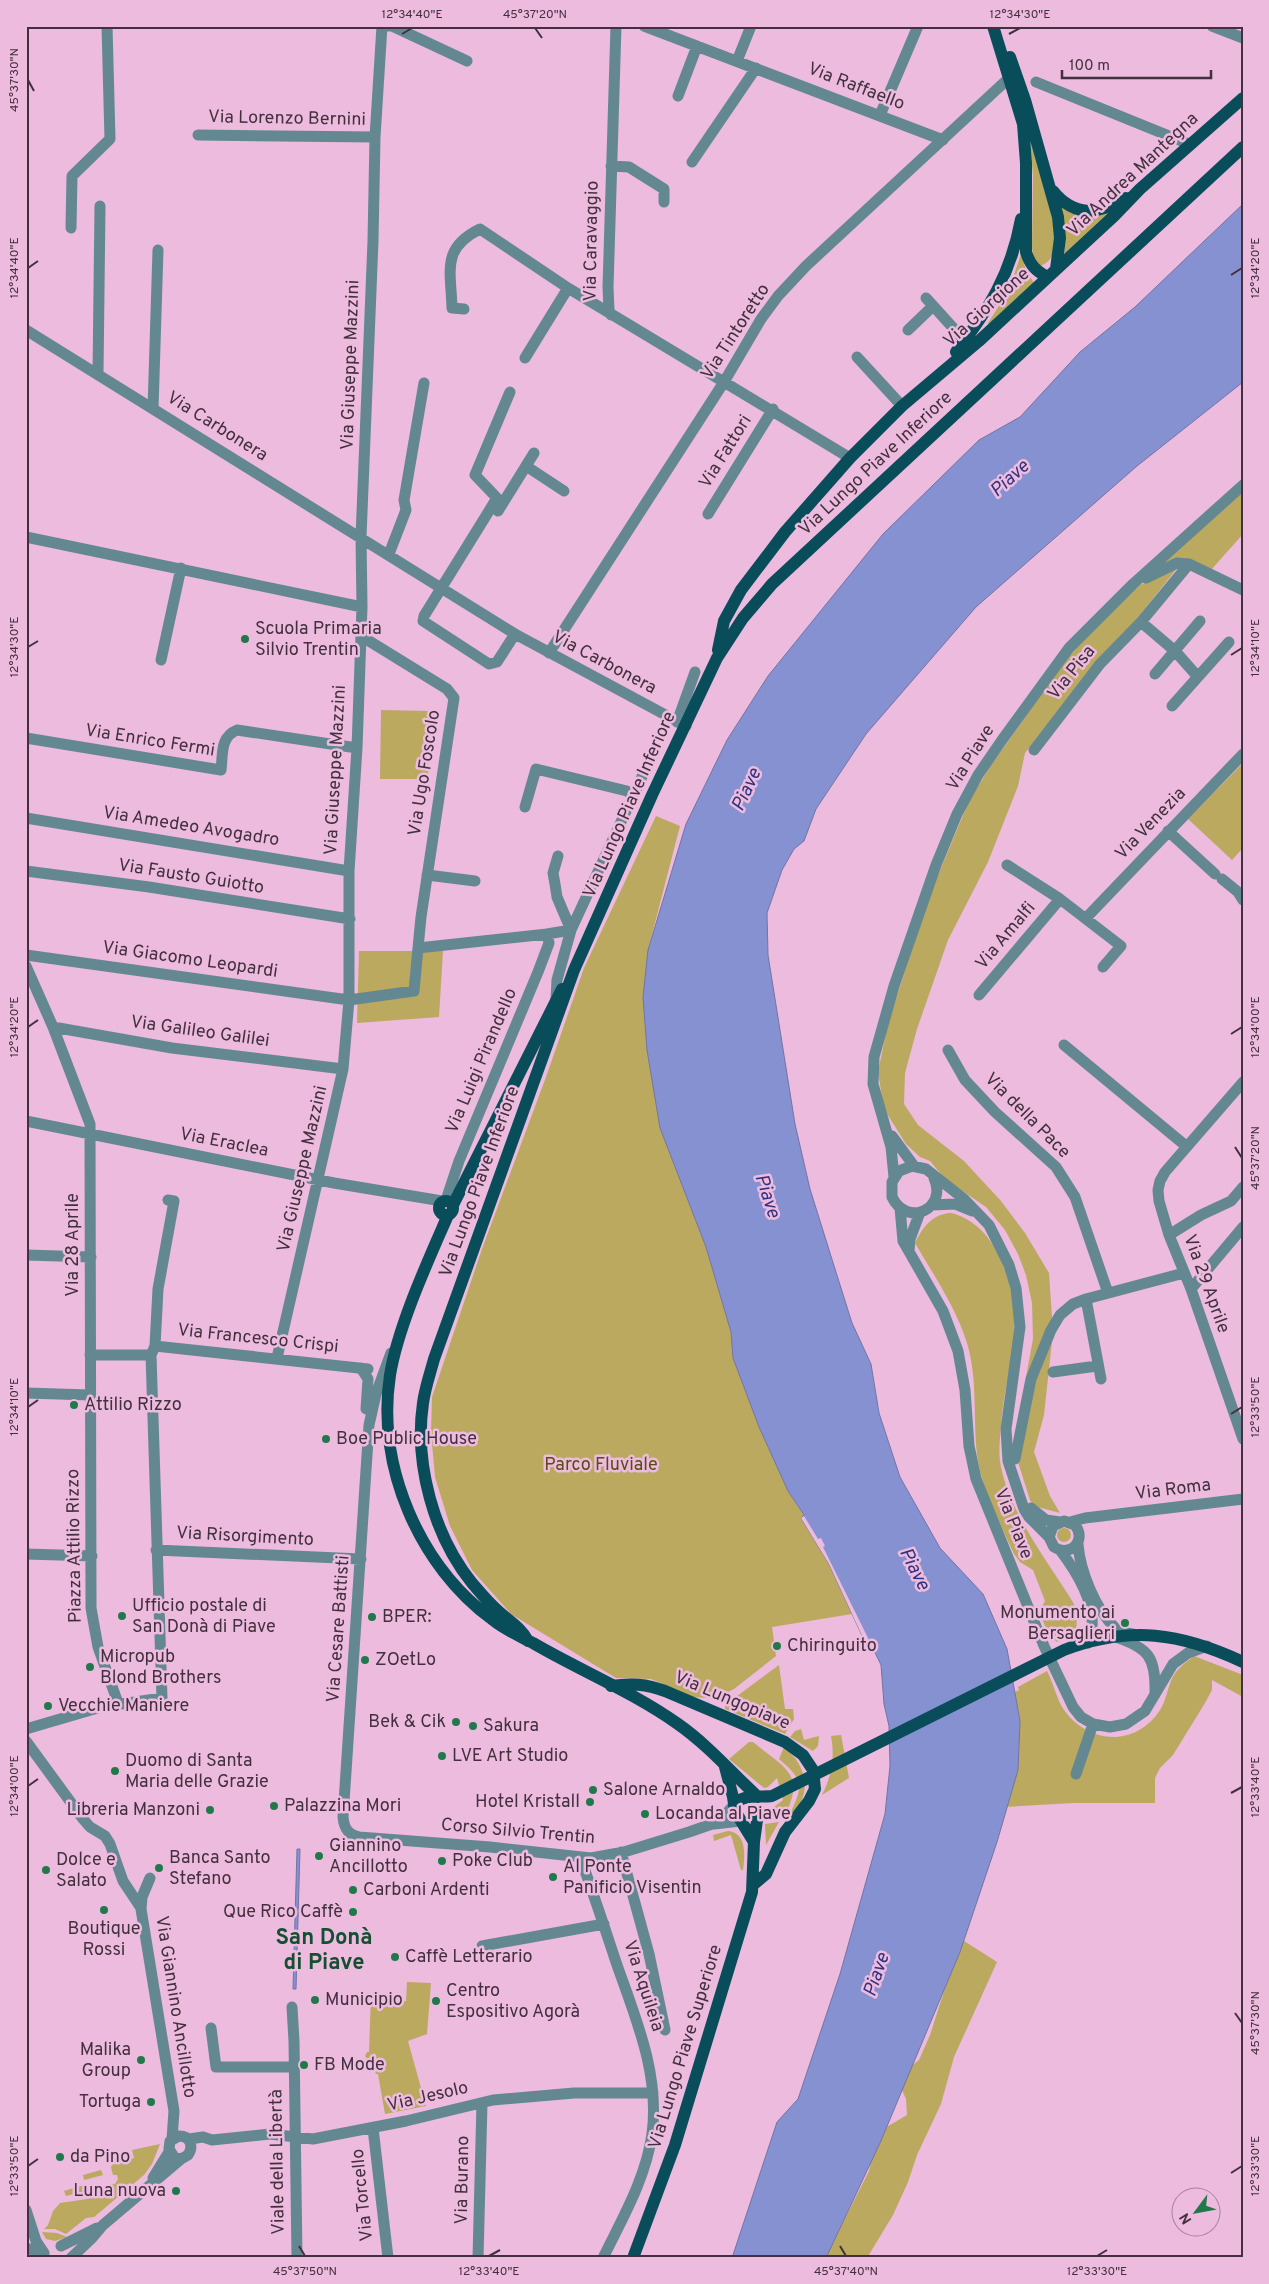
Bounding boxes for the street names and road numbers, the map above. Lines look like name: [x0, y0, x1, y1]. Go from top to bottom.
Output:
street label: Via Raffaello: [804, 58, 908, 116]
street label: Via Lorenzo Bernini: [208, 106, 366, 132]
street label: Via Andrea Mantegna: [1062, 108, 1204, 242]
street label: Via Caravaggio: [579, 180, 605, 302]
street label: Via Giorgione: [939, 263, 1035, 353]
street label: Via Giuseppe Mazzini: [337, 279, 365, 451]
street label: Via Tintoretto: [696, 280, 776, 384]
street label: Via Carbonera: [162, 387, 272, 467]
street label: Via Lungo Piave Inferiore: [794, 387, 958, 541]
street label: Via Fattori: [694, 411, 758, 493]
street label: Via Carbonera: [548, 626, 660, 700]
street label: Via Pisa: [1043, 641, 1101, 705]
street label: Via Giuseppe Mazzini: [320, 684, 352, 856]
street label: Via Ugo Foscolo: [404, 708, 446, 838]
street label: Via Lungo Piave Inferiore: [578, 708, 682, 902]
street label: Via Enrico Fermi: [83, 719, 217, 763]
street label: Via Piave: [942, 720, 1000, 796]
street label: Via Venezia: [1111, 783, 1191, 865]
street label: Via Amedeo Avogadro: [101, 802, 281, 852]
street label: Via Fausto Guiotto: [116, 854, 266, 900]
street label: Via Amalfi: [971, 897, 1041, 975]
street label: Via Giacomo Leopardi: [101, 936, 279, 984]
street label: Via Luigi Pirandello: [441, 985, 523, 1137]
street label: Via Galileo Galilei: [129, 1011, 271, 1053]
street label: Via della Pace: [979, 1068, 1075, 1164]
street label: Via Giuseppe Mazzini: [273, 1083, 333, 1255]
street label: Via Lungo Piave Inferiore: [435, 1083, 525, 1281]
street label: Via Eraclea: [178, 1123, 270, 1163]
street label: Via 28 Aprile: [62, 1193, 85, 1297]
street label: Via 29 Aprile: [1177, 1231, 1235, 1337]
street label: Via Francesco Crispi: [176, 1319, 340, 1359]
street label: Piazza Attilio Rizzo: [62, 1469, 88, 1623]
street label: Via Roma: [1134, 1474, 1212, 1506]
street label: Via Piave: [988, 1485, 1038, 1563]
street label: Via Risorgimento: [176, 1522, 314, 1552]
street label: Via Cesare Battisti: [322, 1555, 356, 1703]
street label: Via Lungopiave: [671, 1666, 793, 1736]
street label: Corso Silvio Trentin: [440, 1814, 596, 1850]
street label: Via Giannino Ancillotto: [149, 1914, 201, 2100]
street label: Via Aquileia: [617, 1937, 669, 2035]
street label: Via Lungo Piave Superiore: [644, 1942, 728, 2152]
street label: Via Jesolo: [385, 2077, 471, 2117]
street label: Viale della Libertà: [265, 2089, 291, 2235]
street label: Via Burano: [451, 2135, 475, 2225]
street label: Via Torcello: [347, 2148, 379, 2242]

